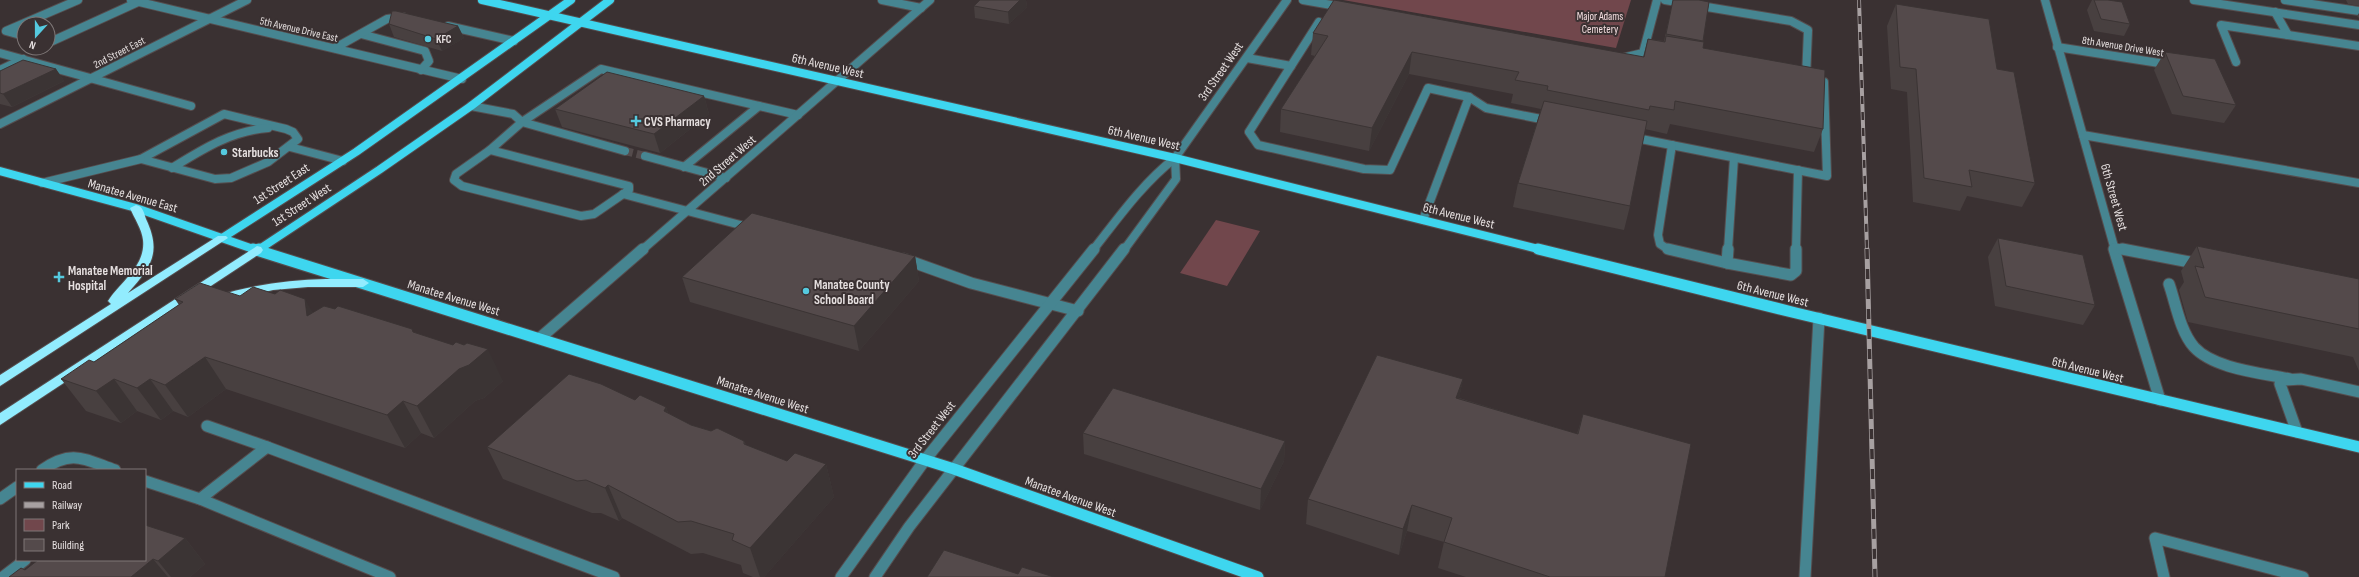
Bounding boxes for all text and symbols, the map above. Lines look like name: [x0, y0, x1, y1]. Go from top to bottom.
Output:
park label: Major Adams Cemetery: [1577, 10, 1623, 36]
street label: 5th Avenue Drive East: [259, 14, 340, 45]
north arrow: [16, 16, 56, 56]
place label: KFC: [436, 33, 452, 46]
street label: 2nd Street East: [91, 34, 148, 71]
marker: KFC: [423, 34, 433, 44]
street label: 8th Avenue Drive West: [2081, 34, 2166, 60]
text: N: [27, 38, 38, 52]
street label: 3rd Street West: [1195, 39, 1247, 104]
street label: 6th Avenue West: [790, 50, 865, 82]
place label: CVS Pharmacy: [644, 114, 711, 130]
marker: CVS Pharmacy: [631, 116, 641, 126]
street label: 6th Avenue West: [1106, 122, 1181, 154]
street label: 2nd Street West: [696, 132, 759, 190]
place label: Starbucks: [232, 145, 279, 161]
marker: Starbucks: [219, 147, 229, 157]
street label: 1st Street East: [251, 160, 313, 208]
street label: 6th Street West: [2097, 162, 2131, 233]
street label: Manatee Avenue East: [86, 176, 179, 216]
street label: 1st Street West: [269, 180, 334, 230]
street label: 6th Avenue West: [1421, 199, 1496, 233]
place label: Manatee Memorial Hospital: [68, 263, 153, 294]
marker: Manatee Memorial Hospital: [53, 271, 65, 283]
street label: Manatee Avenue West: [406, 276, 502, 320]
place label: Manatee County School Board: [814, 277, 890, 308]
street label: 6th Avenue West: [1735, 277, 1810, 311]
marker: Manatee County School Board: [801, 286, 811, 296]
street label: 6th Avenue West: [2050, 353, 2125, 387]
street label: Manatee Avenue West: [715, 373, 811, 417]
street label: 3rd Street West: [905, 398, 959, 461]
legend: [16, 469, 146, 561]
street label: Manatee Avenue West: [1023, 473, 1118, 521]
text: Road: [52, 478, 72, 493]
text: Railway: [52, 498, 83, 513]
text: Park: [52, 518, 70, 533]
text: Building: [52, 538, 84, 553]

